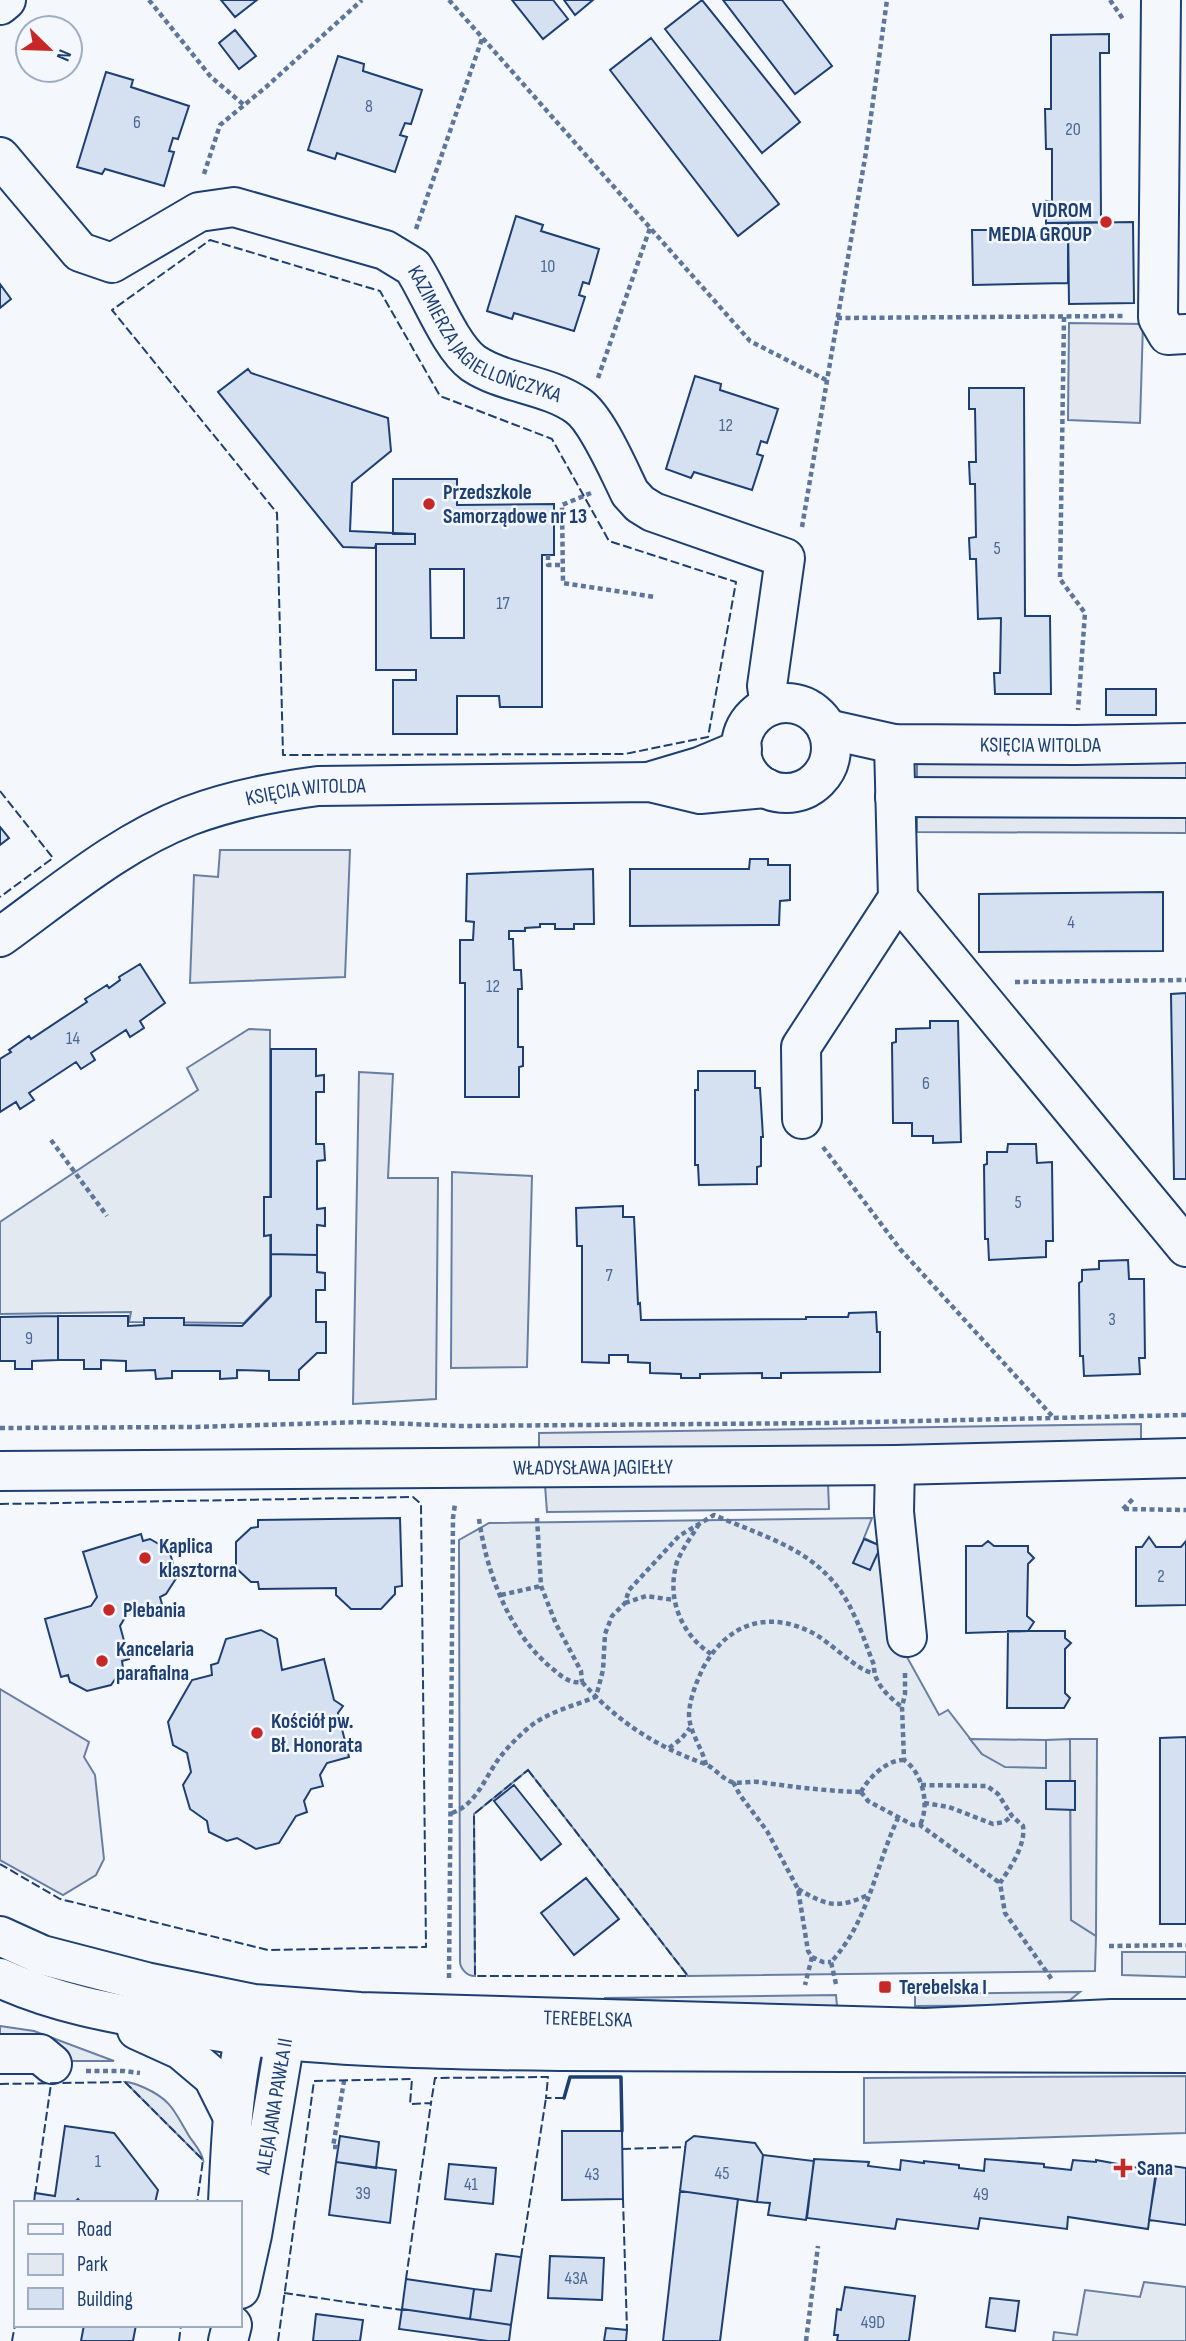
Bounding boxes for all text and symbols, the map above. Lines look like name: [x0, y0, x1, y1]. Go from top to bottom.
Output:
north arrow: [14, 14, 84, 84]
text: N: [51, 46, 76, 64]
house number: 8: [365, 96, 373, 117]
house number: 6: [133, 112, 141, 133]
house number: 20: [1065, 119, 1081, 140]
place label: VIDROM MEDIA GROUP: [988, 198, 1092, 247]
marker: VIDROM MEDIA GROUP: [1098, 214, 1114, 230]
house number: 10: [541, 256, 555, 277]
street label: KAZIMIERZA JAGIELLOŃCZYKA: [402, 261, 566, 408]
house number: 12: [719, 415, 733, 436]
place label: Przedszkole Samorządowe nr 13: [443, 480, 587, 529]
marker: Przedszkole Samorządowe nr 13: [421, 496, 437, 512]
house number: 5: [993, 538, 1001, 559]
house number: 17: [496, 593, 511, 614]
street label: KSIĘCIA WITOLDA: [980, 732, 1102, 758]
street label: KSIĘCIA WITOLDA: [243, 773, 367, 811]
house number: 4: [1067, 912, 1075, 933]
house number: 12: [486, 976, 500, 997]
house number: 14: [66, 1028, 80, 1049]
house number: 6: [922, 1073, 930, 1094]
house number: 5: [1014, 1192, 1022, 1213]
house number: 7: [605, 1265, 613, 1286]
house number: 3: [1108, 1309, 1116, 1330]
house number: 9: [25, 1328, 33, 1349]
street label: WŁADYSŁAWA JAGIEŁŁY: [513, 1454, 673, 1481]
place label: Kaplica klasztorna: [159, 1534, 237, 1583]
marker: Kaplica klasztorna: [137, 1550, 153, 1566]
house number: 2: [1157, 1566, 1165, 1587]
place label: Plebania: [123, 1598, 186, 1623]
marker: Plebania: [101, 1602, 117, 1618]
place label: Kancelaria parafialna: [116, 1637, 194, 1686]
marker: Kancelaria parafialna: [94, 1653, 110, 1669]
place label: Kościół pw. Bł. Honorata: [271, 1709, 363, 1758]
marker: Kościół pw. Bł. Honorata: [249, 1725, 265, 1741]
place label: Terebelska I: [899, 1975, 987, 2000]
marker: Terebelska I: [877, 1979, 893, 1995]
street label: TEREBELSKA: [543, 2005, 634, 2033]
street label: ALEJA JANA PAWŁA II: [250, 2036, 298, 2177]
house number: 1: [95, 2151, 102, 2172]
place label: Sana: [1137, 2156, 1173, 2181]
marker: Sana: [1115, 2160, 1131, 2176]
house number: 45: [715, 2163, 729, 2184]
house number: 43: [584, 2164, 600, 2185]
house number: 41: [464, 2174, 479, 2195]
house number: 39: [355, 2183, 371, 2204]
house number: 49: [973, 2184, 989, 2205]
legend: [14, 2201, 242, 2327]
text: Road: [77, 2217, 112, 2242]
text: Park: [77, 2252, 108, 2277]
house number: 43A: [565, 2268, 588, 2289]
text: Building: [77, 2287, 133, 2312]
house number: 49D: [861, 2312, 885, 2333]

